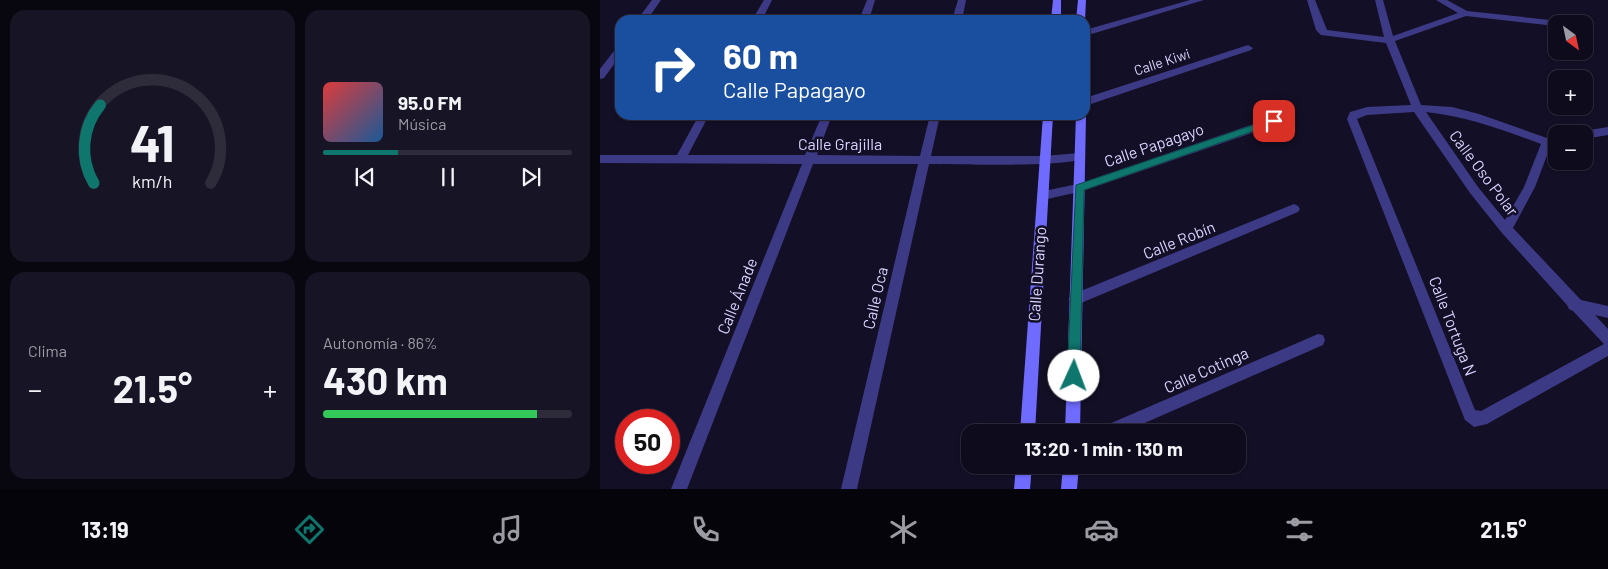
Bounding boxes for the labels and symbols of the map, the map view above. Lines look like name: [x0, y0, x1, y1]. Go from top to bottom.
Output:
north arrow: [1548, 15, 1592, 60]
street label: Calle Kiwi: [1132, 44, 1192, 79]
pin: [1253, 100, 1295, 142]
street label: Calle Papagayo: [1102, 119, 1206, 170]
street label: Calle Oso Polar: [1446, 126, 1523, 219]
street label: Calle Grajilla: [798, 134, 882, 153]
street label: Calle Robín: [1140, 216, 1218, 263]
street label: Calle Durango: [1024, 226, 1049, 322]
street label: Calle Ánade: [713, 255, 760, 337]
street label: Calle Oca: [858, 265, 891, 331]
street label: Calle Tortuga N: [1426, 274, 1481, 378]
street label: Calle Cotinga: [1161, 342, 1251, 397]
position arrow: [1047, 349, 1099, 401]
speed limit sign: 50: [615, 409, 680, 474]

